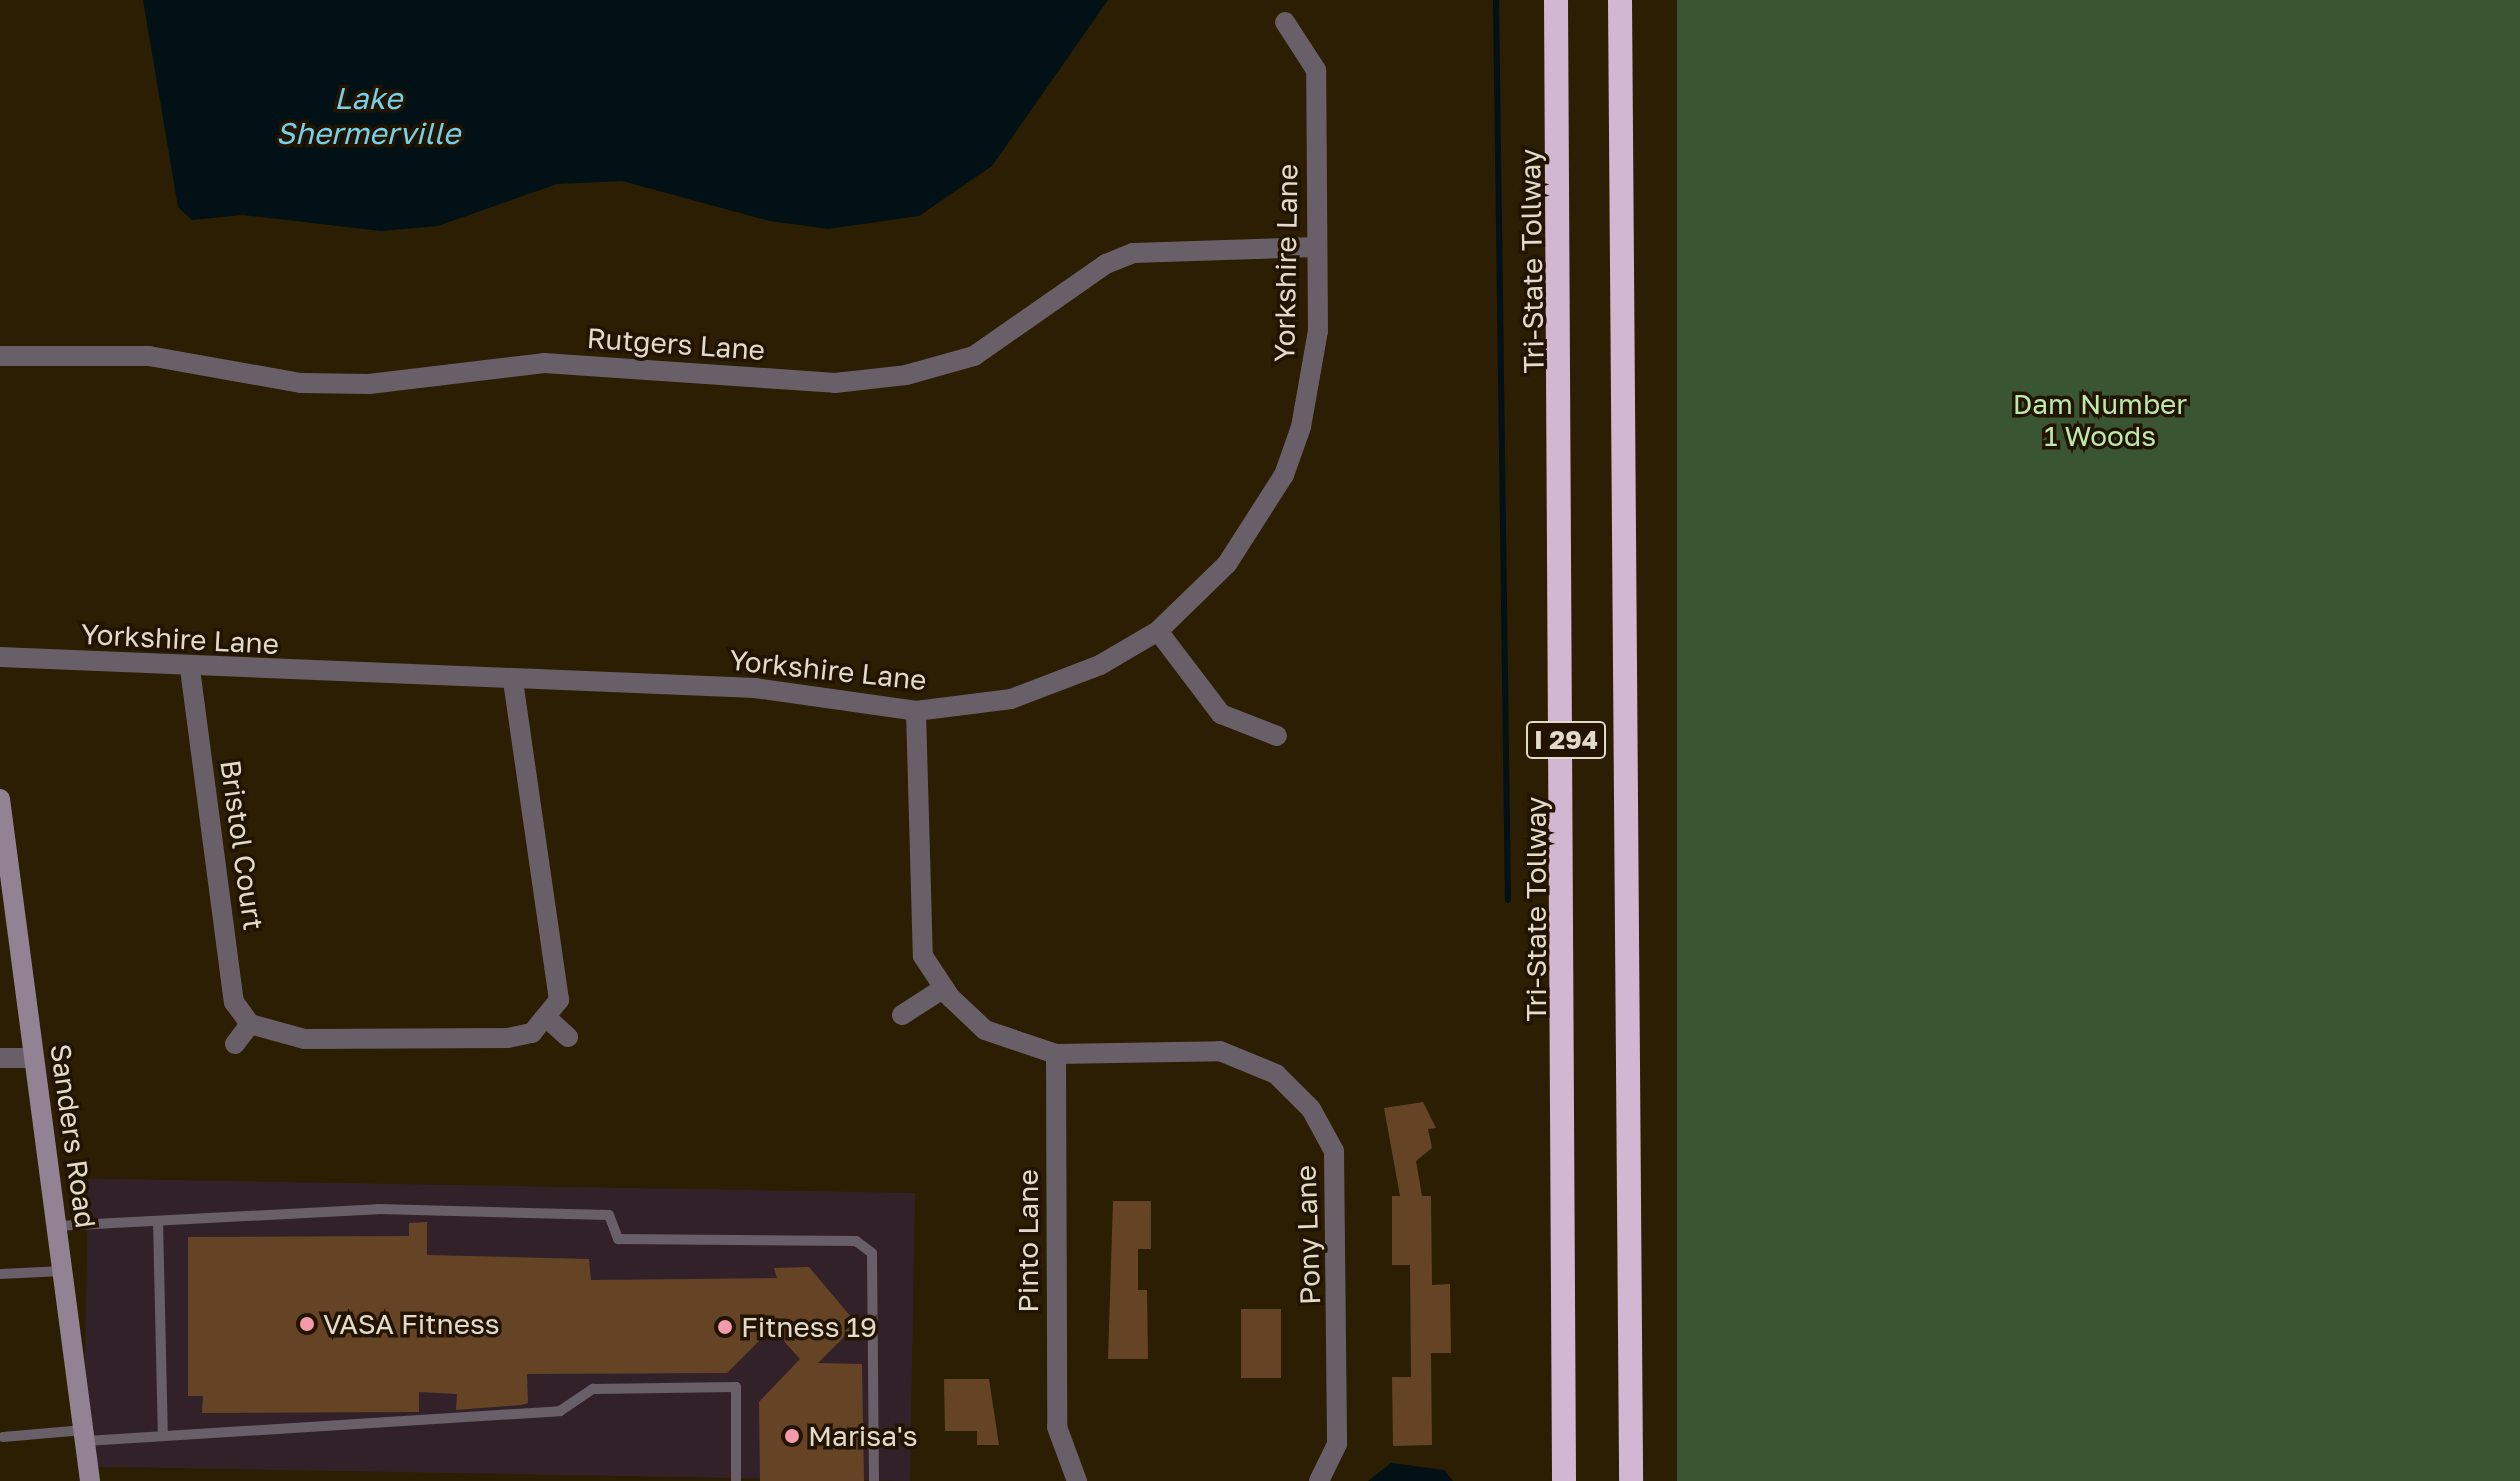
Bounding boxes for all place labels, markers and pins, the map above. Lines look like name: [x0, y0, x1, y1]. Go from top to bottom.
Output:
place label: VASA Fitness: [323, 1307, 500, 1341]
place label: Fitness 19: [741, 1310, 877, 1344]
marker: VASA Fitness: [298, 1315, 316, 1333]
marker: Fitness 19: [716, 1318, 734, 1336]
place label: Marisa's: [808, 1419, 918, 1453]
marker: Marisa's: [783, 1427, 801, 1445]

